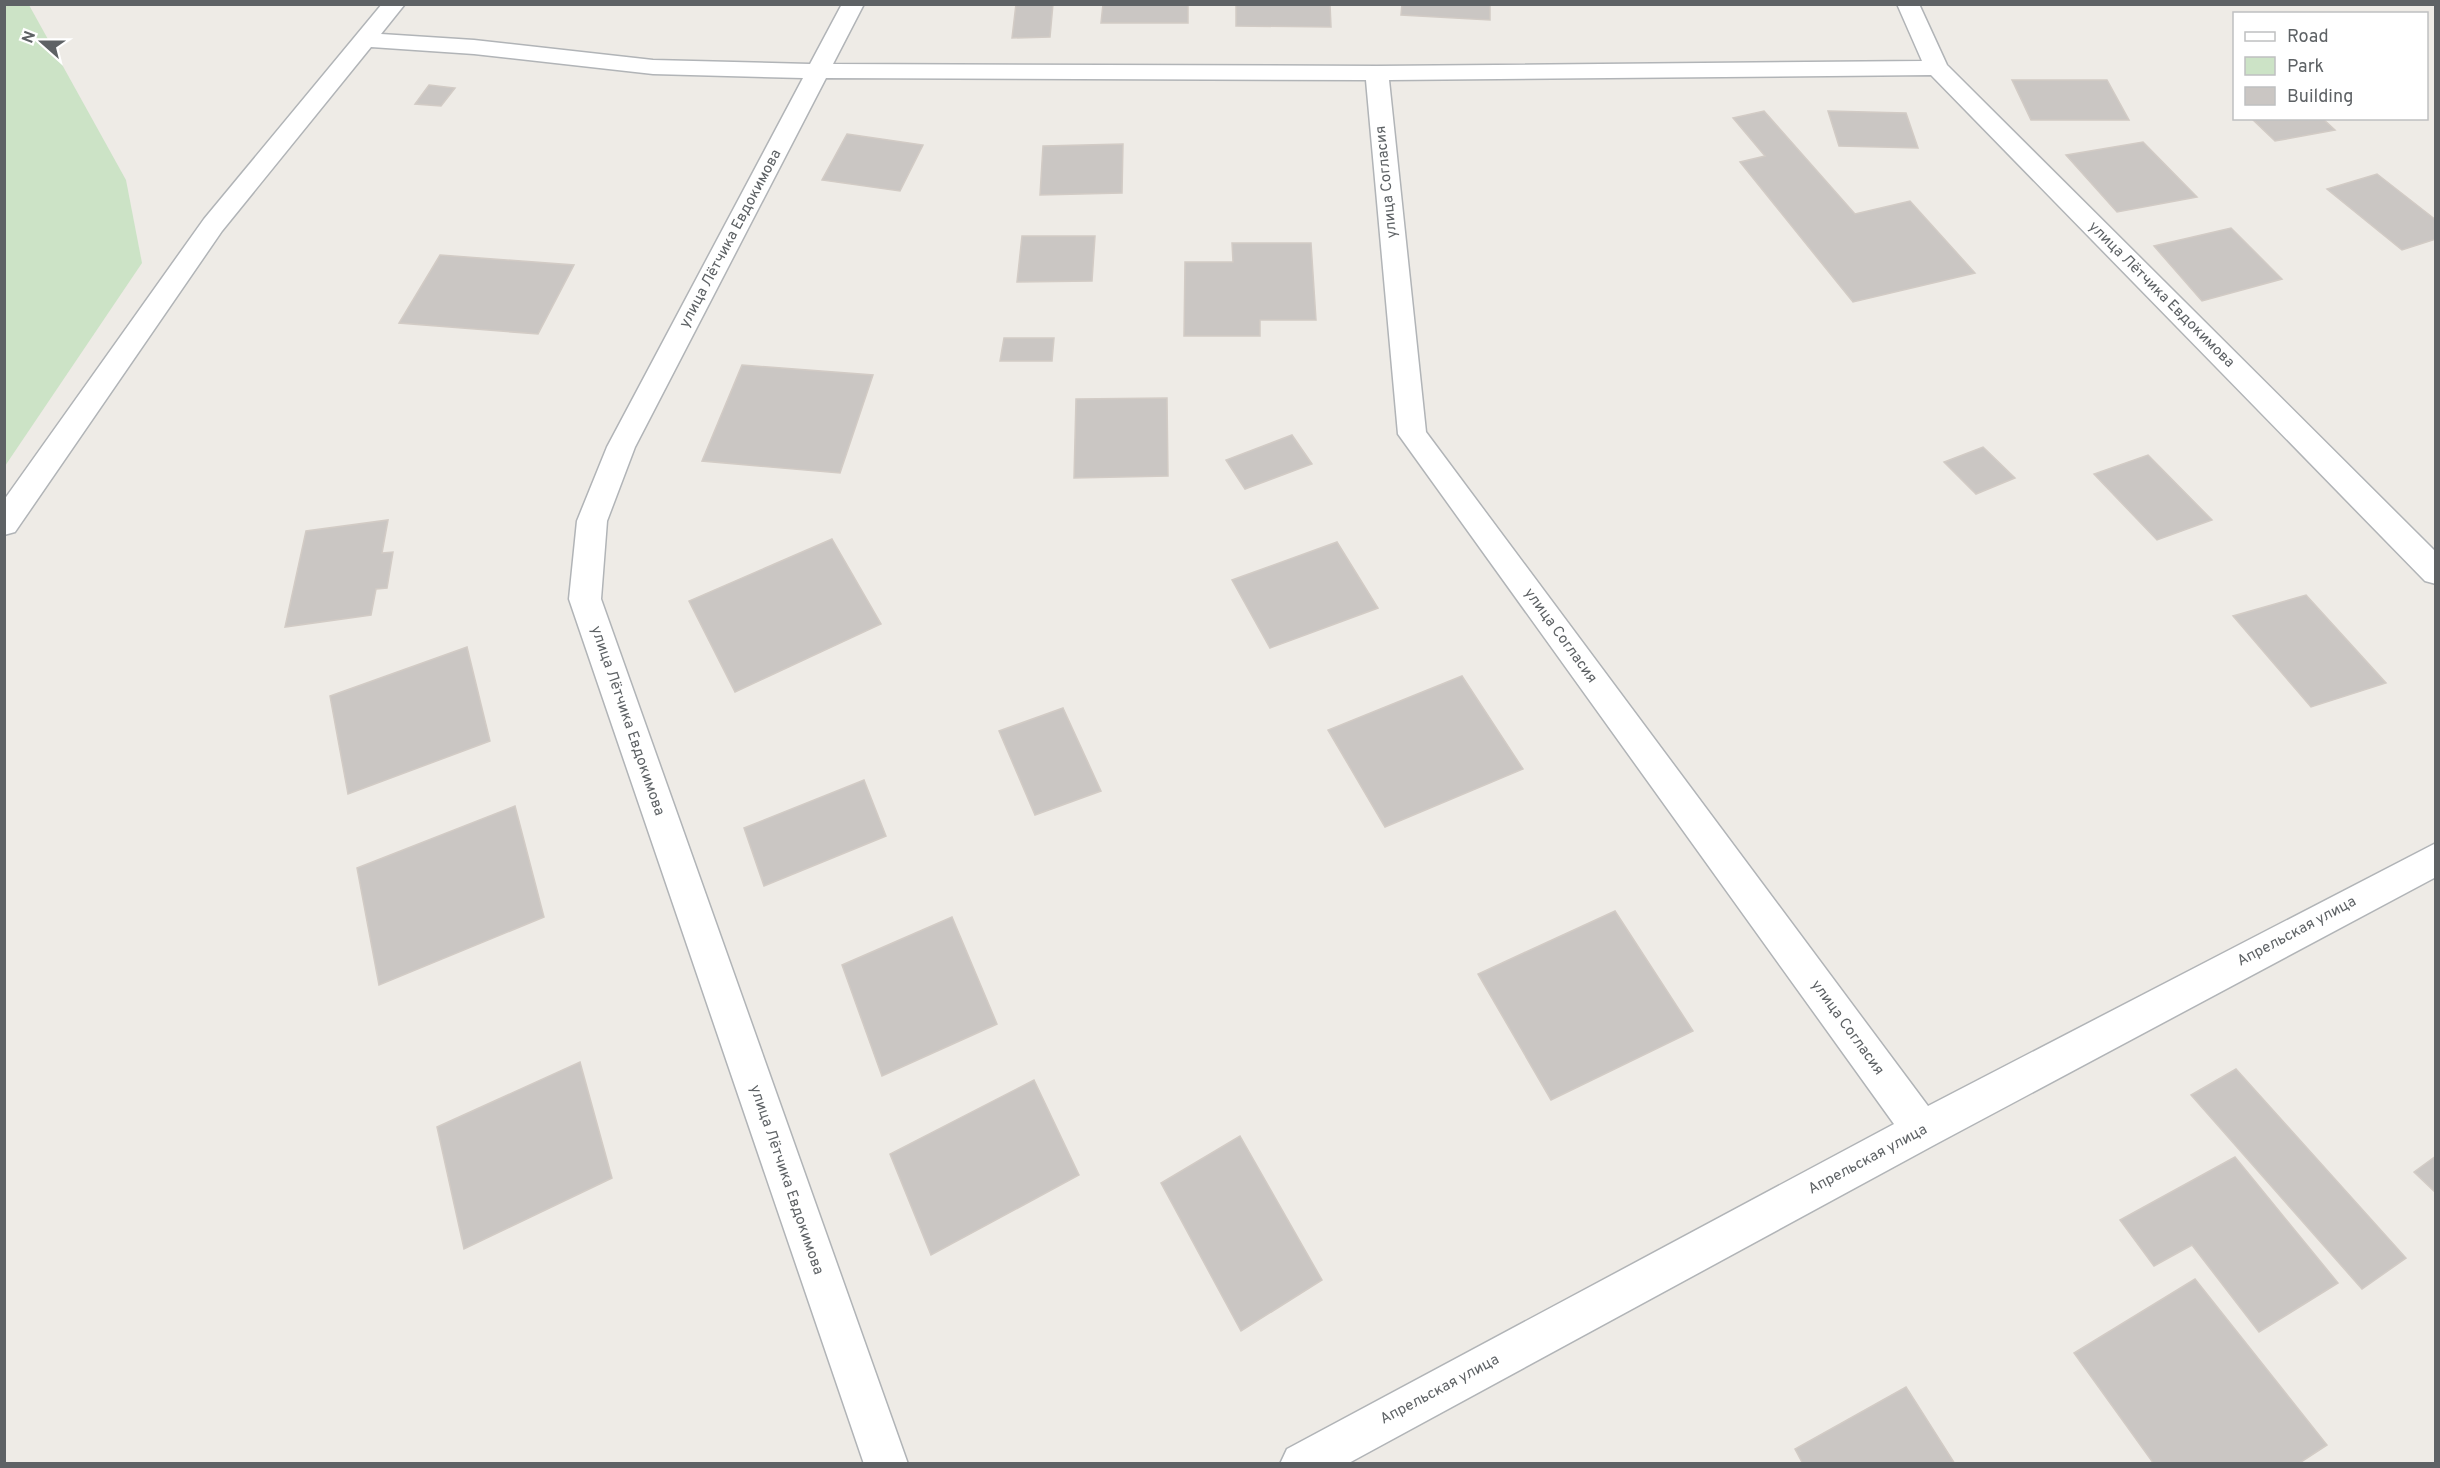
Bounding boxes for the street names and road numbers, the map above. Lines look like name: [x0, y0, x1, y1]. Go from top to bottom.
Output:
street label: улица Согласия: [1372, 125, 1402, 239]
street label: улица Лётчика Евдокимова: [676, 147, 786, 331]
street label: улица Лётчика Евдокимова: [2084, 218, 2238, 372]
street label: улица Согласия: [1519, 585, 1601, 687]
street label: улица Лётчика Евдокимова: [586, 624, 668, 818]
street label: Апрельская улица: [2234, 893, 2360, 971]
street label: улица Согласия: [1806, 977, 1888, 1079]
street label: улица Лётчика Евдокимова: [745, 1083, 827, 1277]
street label: Апрельская улица: [1805, 1121, 1931, 1199]
street label: Апрельская улица: [1377, 1351, 1503, 1429]

